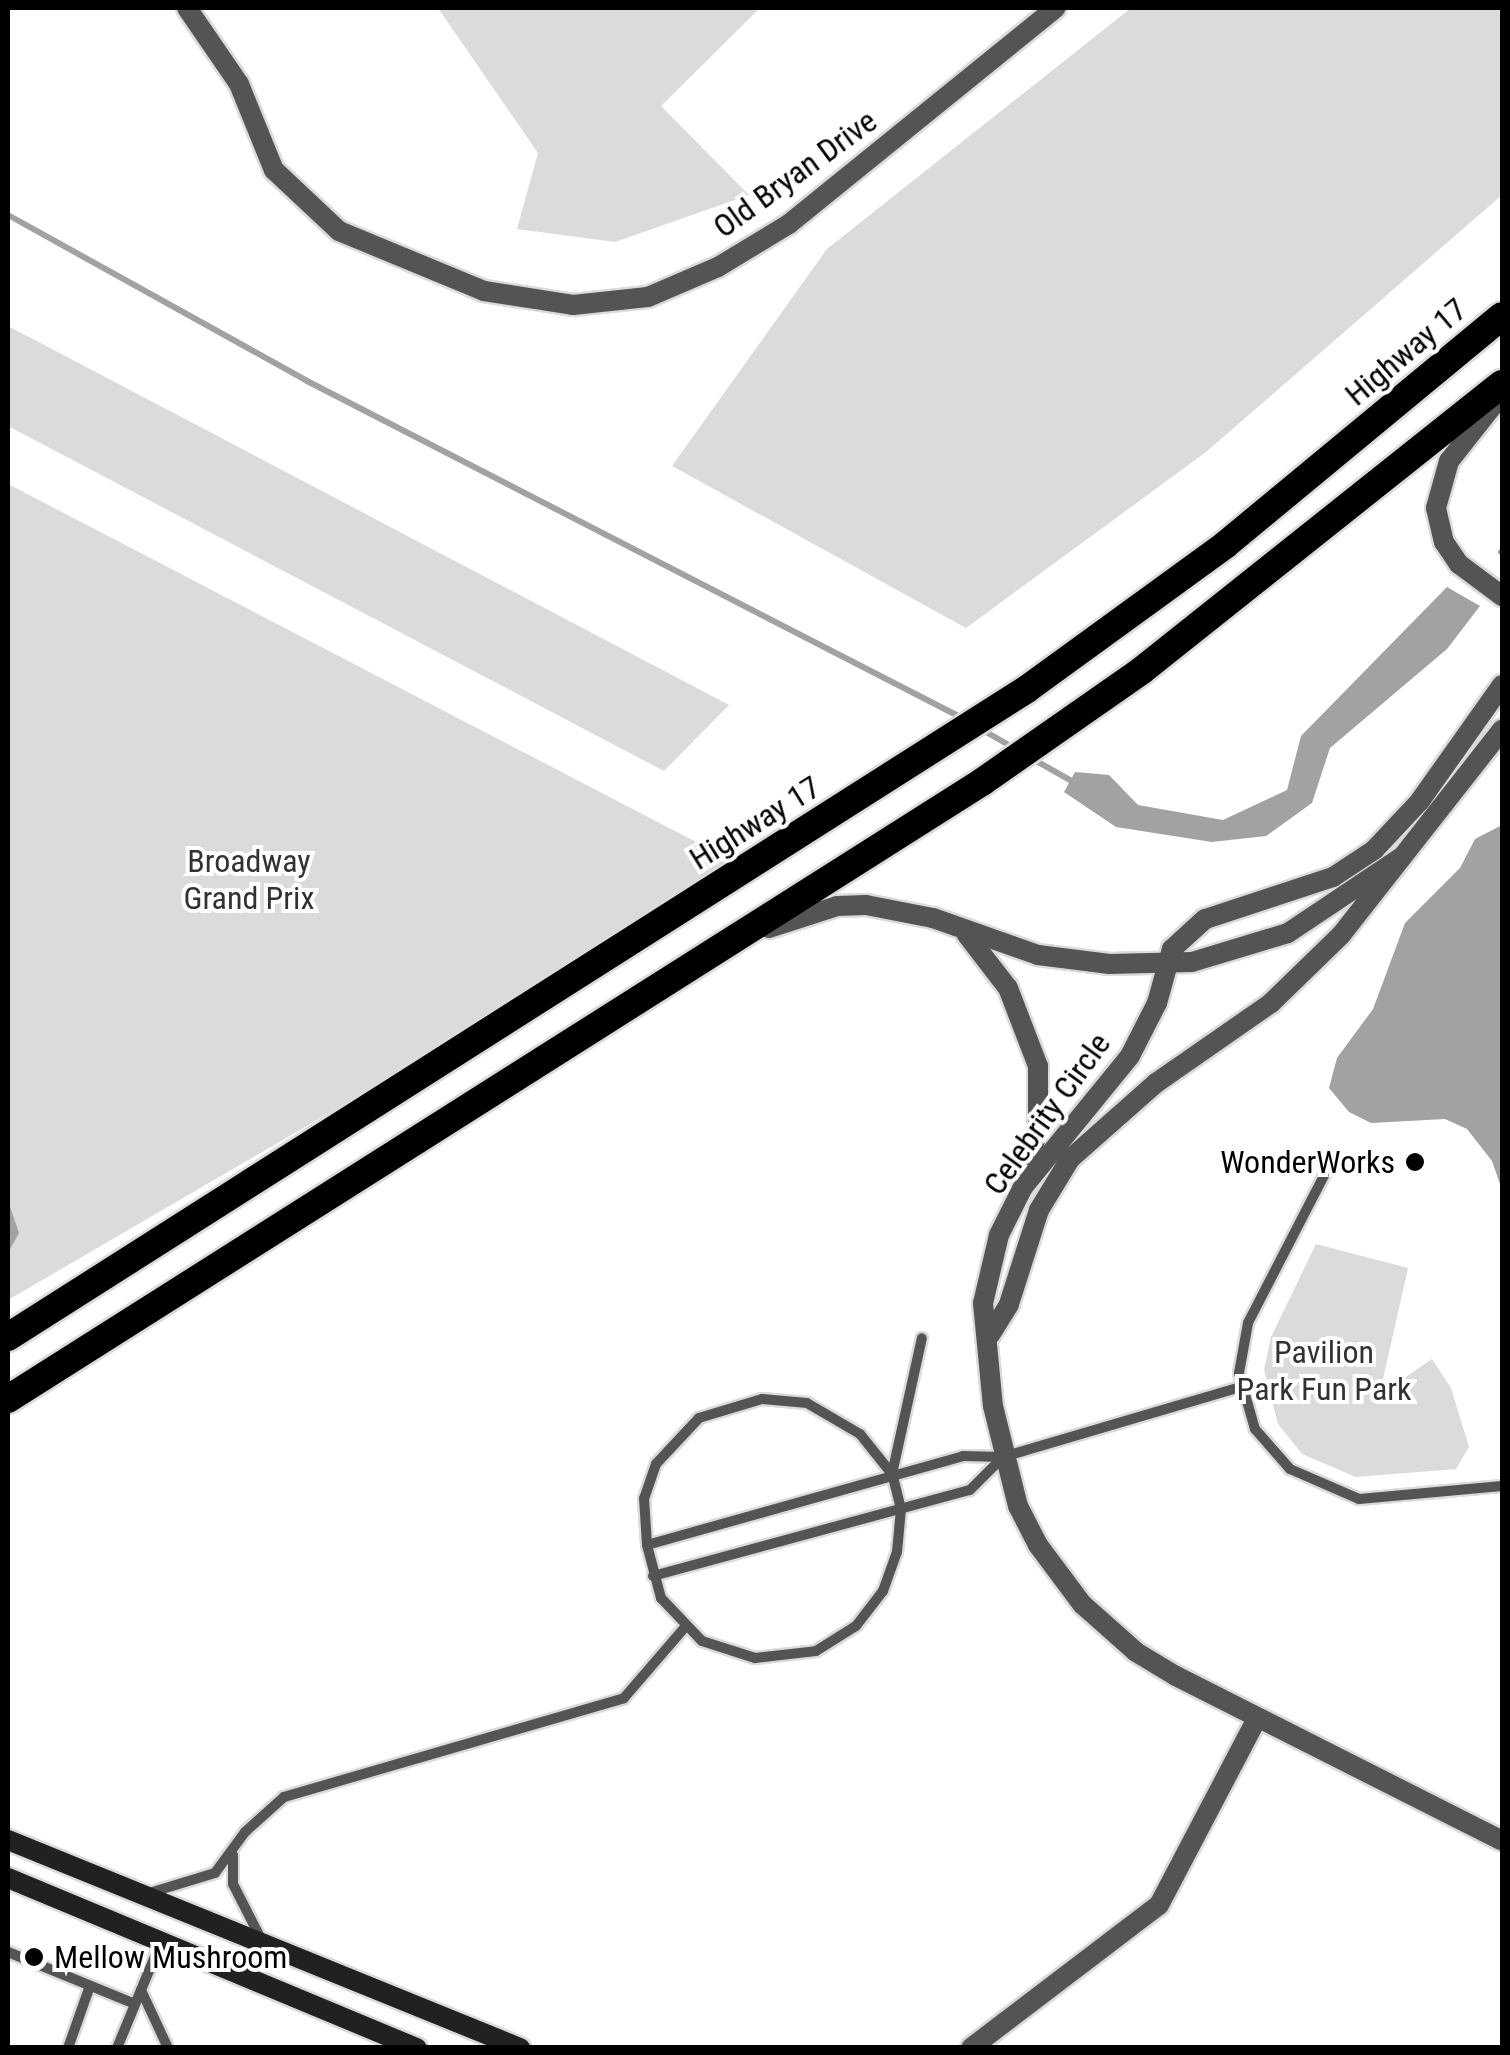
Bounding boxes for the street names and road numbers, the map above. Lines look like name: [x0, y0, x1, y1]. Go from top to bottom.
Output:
street label: Old Bryan Drive: [706, 102, 884, 246]
street label: Highway 17: [1338, 290, 1474, 414]
street label: Highway 17: [683, 768, 827, 878]
street label: Celebrity Circle: [975, 1026, 1119, 1202]

